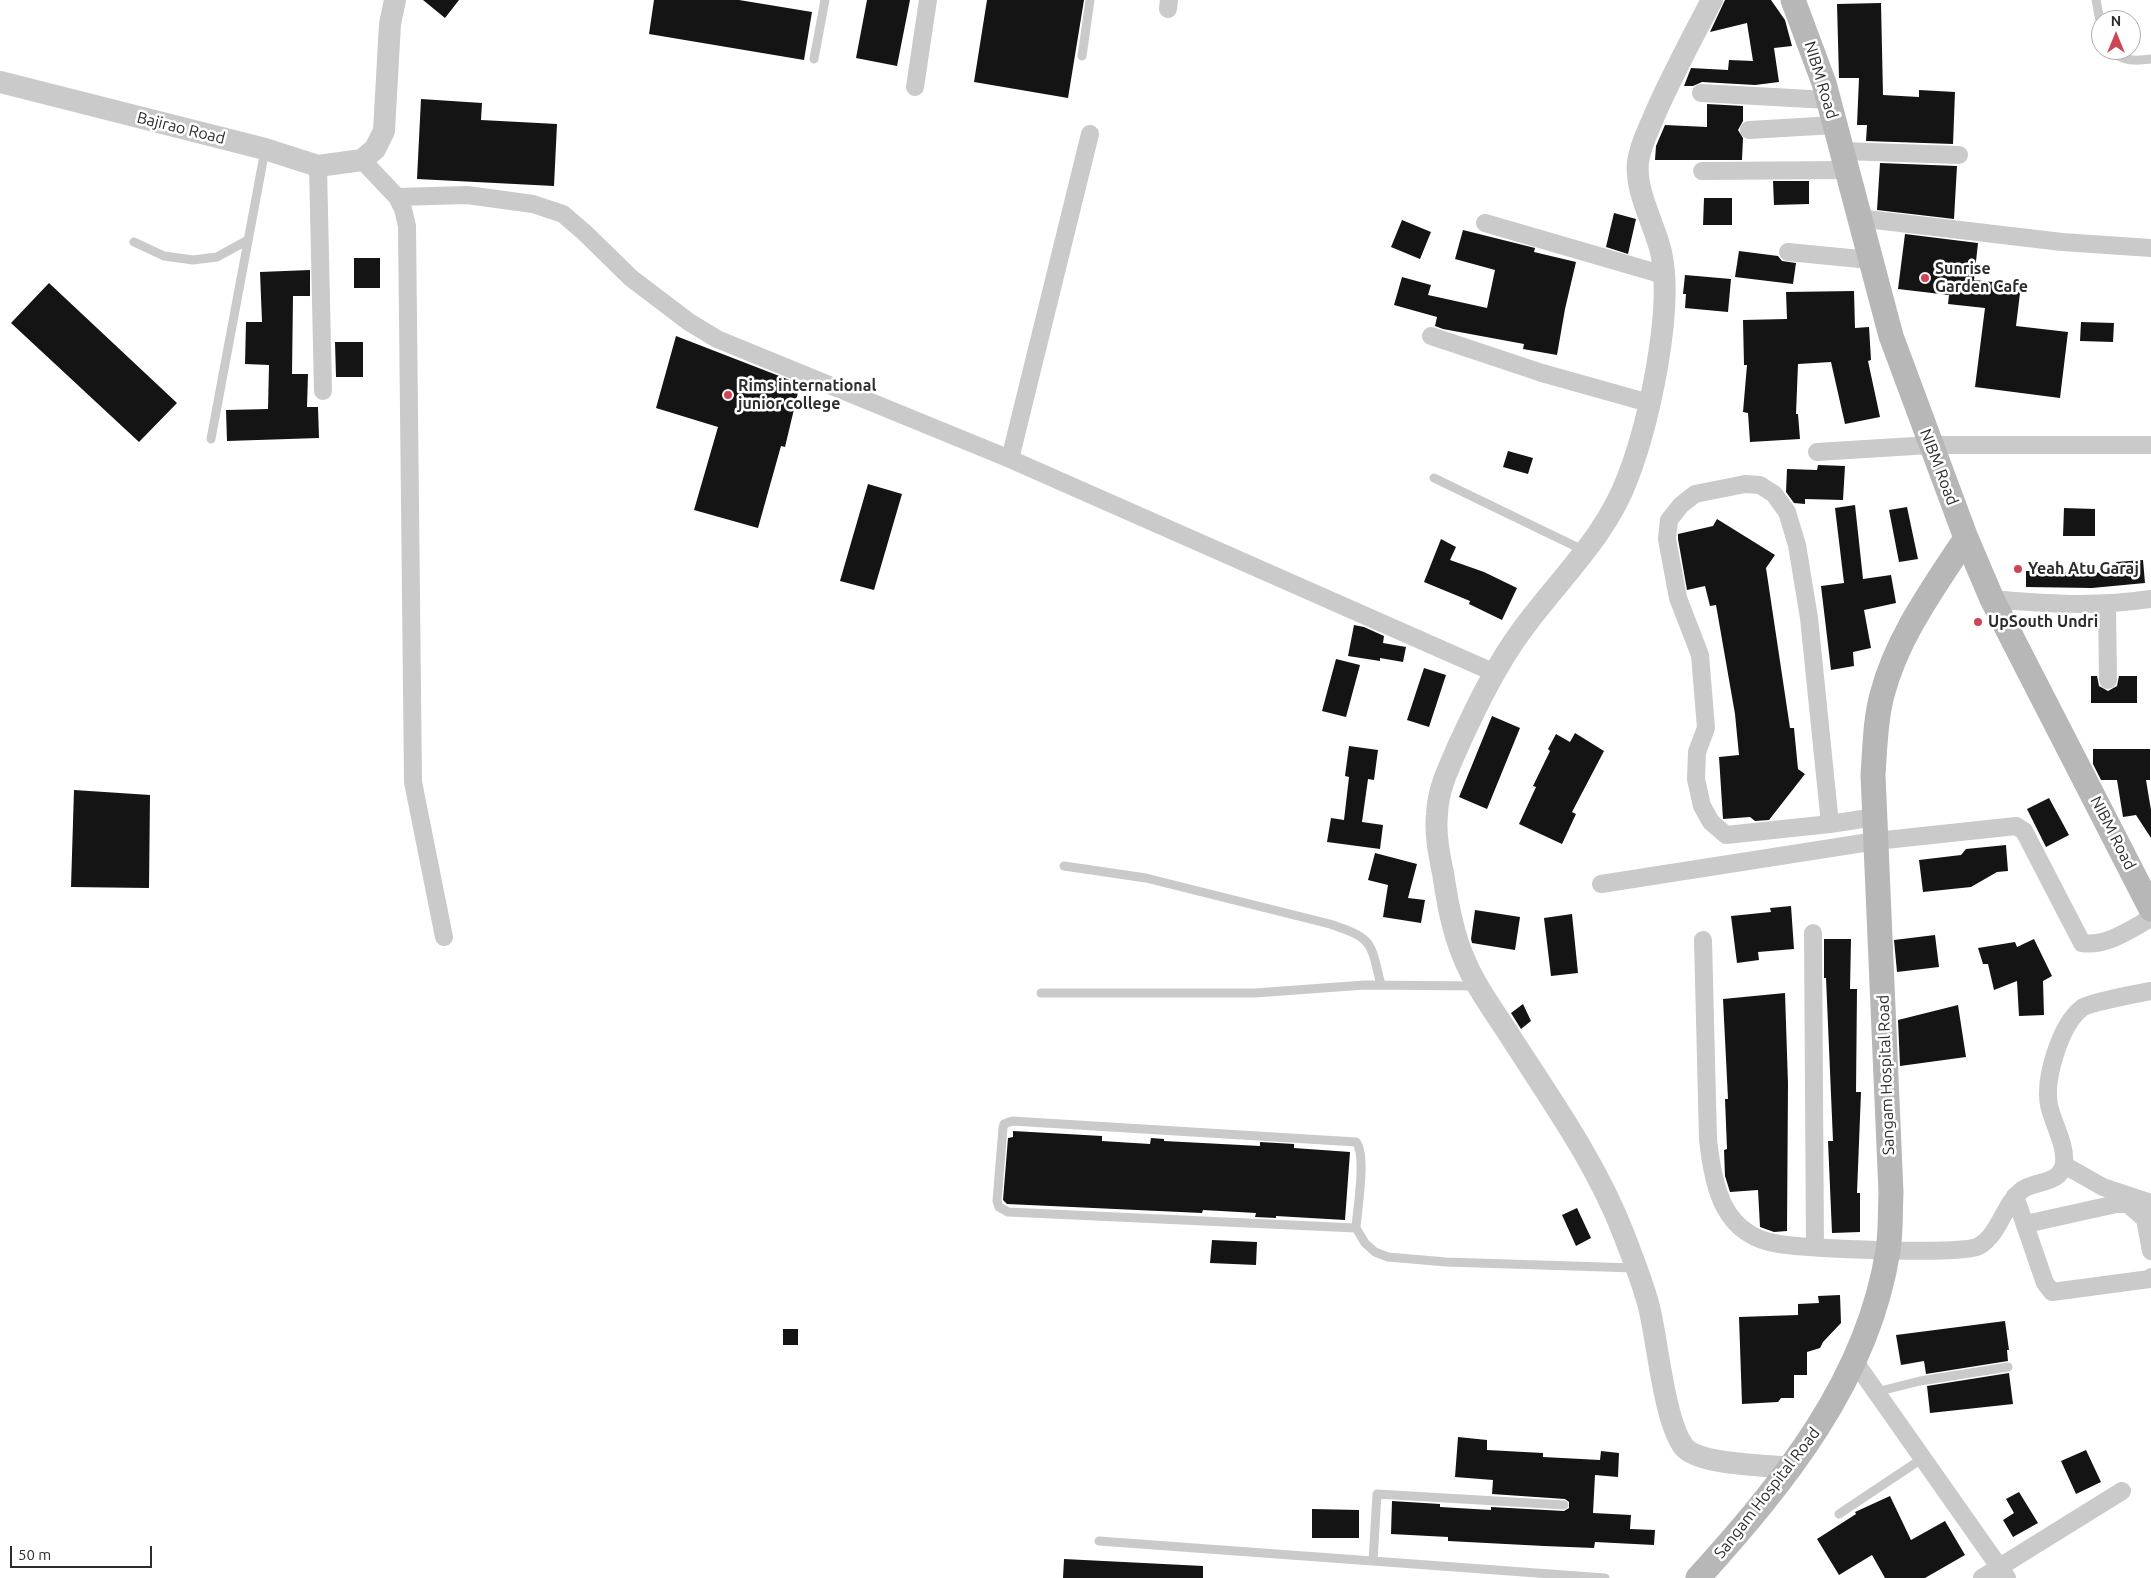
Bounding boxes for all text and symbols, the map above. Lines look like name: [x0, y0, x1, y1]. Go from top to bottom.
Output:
north arrow: [2091, 10, 2141, 60]
text: N: [2111, 13, 2121, 29]
street label: NIBM Road: [1800, 39, 1842, 121]
street label: Bajirao Road: [135, 108, 227, 148]
place label: Sunrise Garden Cafe: [1935, 259, 2028, 297]
marker: Sunrise Garden Cafe: [1919, 272, 1931, 284]
place label: Rims international junior college: [738, 376, 876, 414]
marker: Rims international junior college: [722, 389, 734, 401]
street label: NIBM Road: [1916, 426, 1962, 508]
place label: Yeah Atu Garaj: [2028, 559, 2139, 579]
marker: Yeah Atu Garaj: [2012, 563, 2024, 575]
place label: UpSouth Undri: [1988, 612, 2098, 632]
marker: UpSouth Undri: [1972, 616, 1984, 628]
street label: NIBM Road: [2086, 793, 2140, 873]
street label: Sangam Hospital Road: [1874, 994, 1898, 1156]
street label: Sangam Hospital Road: [1710, 1424, 1824, 1562]
scale bar: [12, 1536, 155, 1568]
text: 50 m: [18, 1546, 51, 1563]

